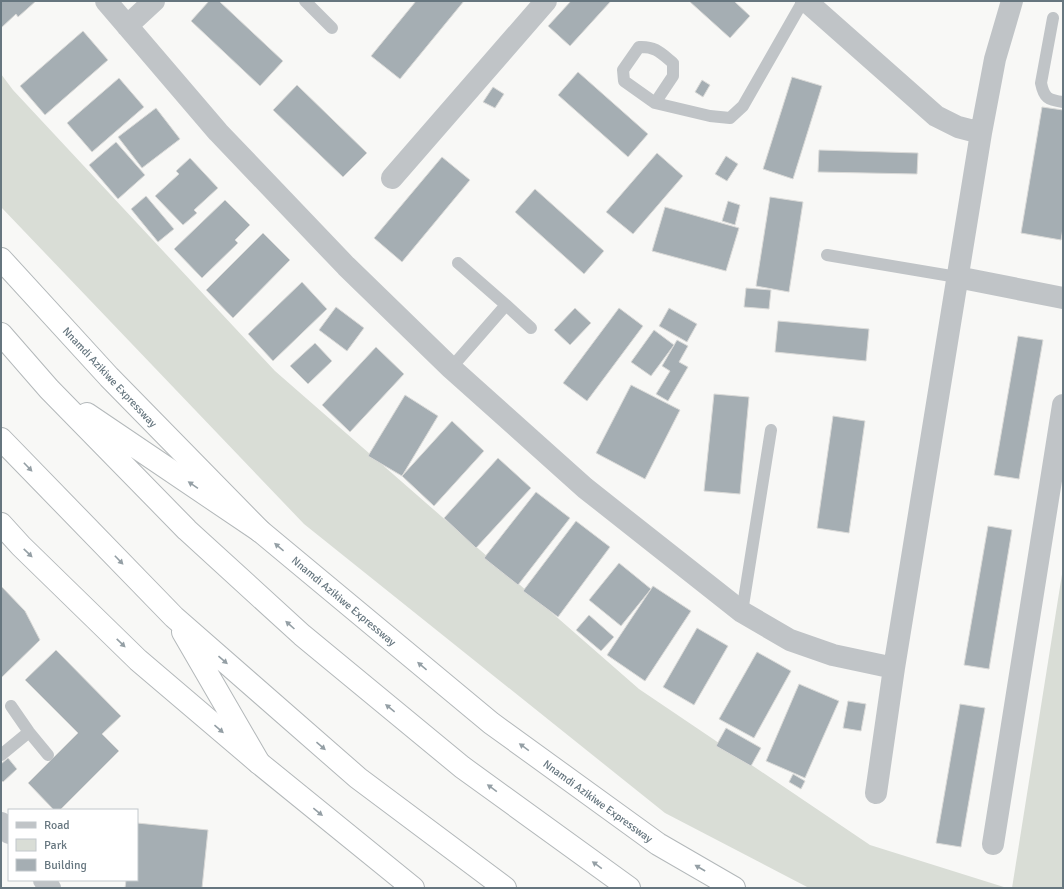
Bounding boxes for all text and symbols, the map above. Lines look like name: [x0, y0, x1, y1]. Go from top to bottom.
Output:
street label: Nnamdi Azikiwe Expressway: [60, 325, 160, 431]
one-way arrow: [23, 462, 33, 472]
one-way arrow: [187, 481, 198, 489]
one-way arrow: [274, 542, 285, 551]
one-way arrow: [23, 548, 33, 557]
street label: Nnamdi Azikiwe Expressway: [289, 554, 399, 649]
one-way arrow: [114, 555, 124, 565]
one-way arrow: [285, 620, 296, 629]
one-way arrow: [116, 638, 126, 648]
one-way arrow: [218, 655, 228, 664]
one-way arrow: [417, 662, 428, 671]
one-way arrow: [385, 703, 396, 712]
one-way arrow: [214, 724, 223, 733]
one-way arrow: [315, 741, 326, 750]
one-way arrow: [518, 743, 529, 751]
street label: Nnamdi Azikiwe Expressway: [540, 757, 656, 846]
one-way arrow: [487, 784, 498, 792]
one-way arrow: [313, 808, 324, 817]
legend: [8, 809, 138, 881]
text: Road: [44, 818, 70, 833]
text: Park: [44, 838, 67, 853]
text: Building: [44, 858, 87, 873]
one-way arrow: [592, 861, 603, 869]
one-way arrow: [694, 865, 706, 872]

